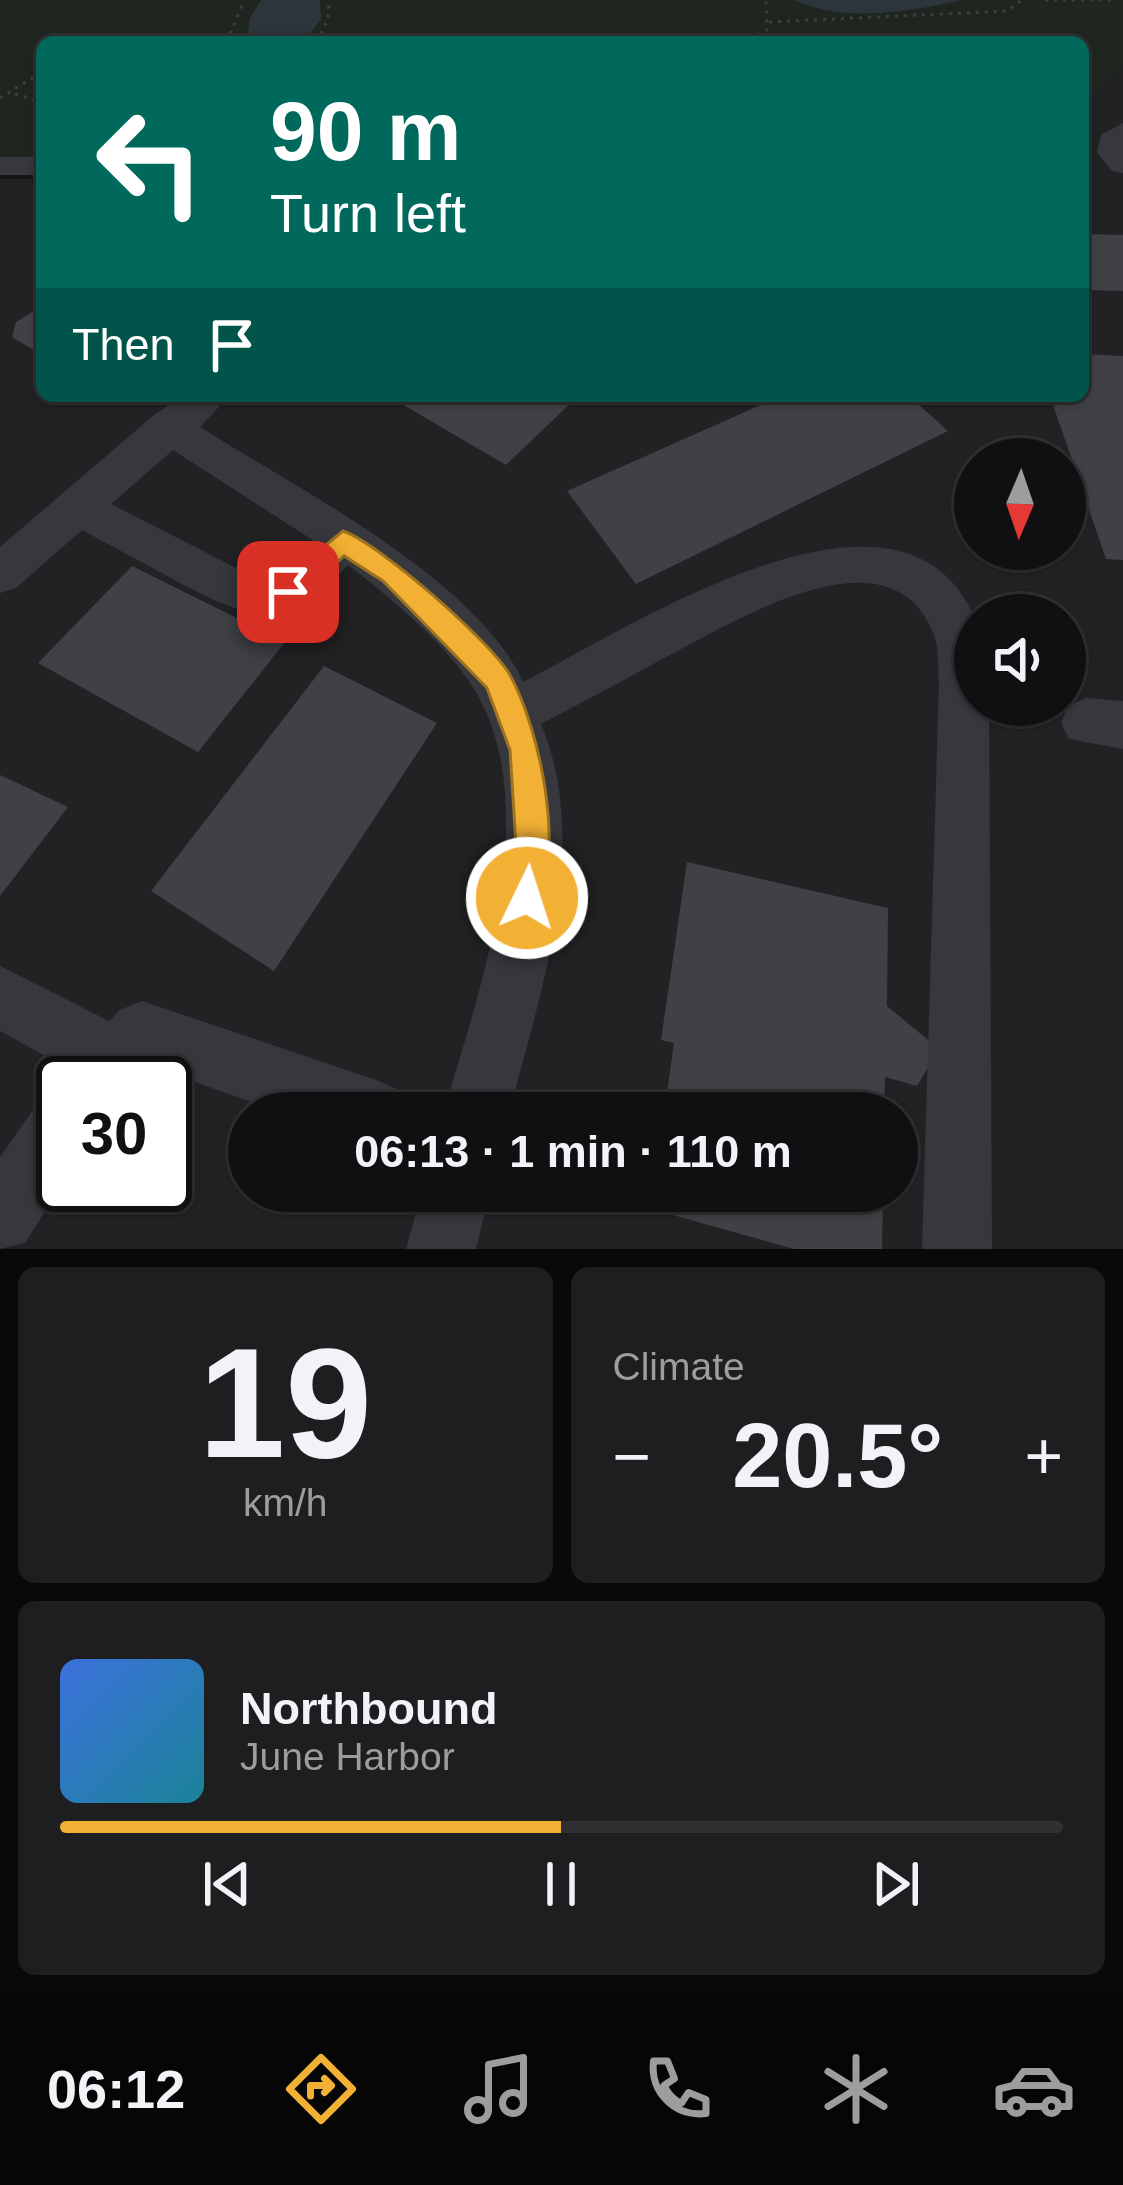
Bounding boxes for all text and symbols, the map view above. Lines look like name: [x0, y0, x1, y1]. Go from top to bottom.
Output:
icon: left: [72, 84, 228, 240]
text: 90 m: [270, 84, 461, 178]
text: Turn left: [270, 183, 466, 243]
icon: arrive: [199, 312, 265, 378]
text: Then: [72, 319, 175, 370]
north arrow: [954, 438, 1086, 570]
map controls: [954, 438, 1086, 726]
pin: [237, 541, 339, 643]
icon: arrive: [255, 559, 321, 625]
button: sound: [954, 594, 1086, 726]
position arrow: [464, 835, 590, 961]
speed limit sign: 30: [36, 1056, 192, 1212]
text: 06:13 · 1 min · 110 m: [354, 1126, 792, 1177]
text: 19: [198, 1316, 372, 1490]
text: Climate: [613, 1345, 745, 1388]
text: 20.5°: [732, 1406, 943, 1506]
text: −: [613, 1419, 651, 1493]
text: +: [1024, 1419, 1063, 1493]
text: km/h: [243, 1481, 328, 1524]
text: Northbound: [240, 1683, 497, 1734]
text: June Harbor: [240, 1735, 455, 1778]
icon: previous: [194, 1851, 260, 1917]
icon: pause: [528, 1851, 594, 1917]
icon: next: [863, 1851, 929, 1917]
icon: directions: [279, 2047, 363, 2131]
icon: music: [457, 2047, 541, 2131]
icon: phone: [636, 2047, 720, 2131]
icon: climate: [814, 2047, 898, 2131]
icon: car: [992, 2047, 1076, 2131]
text: 06:12: [47, 2059, 185, 2119]

